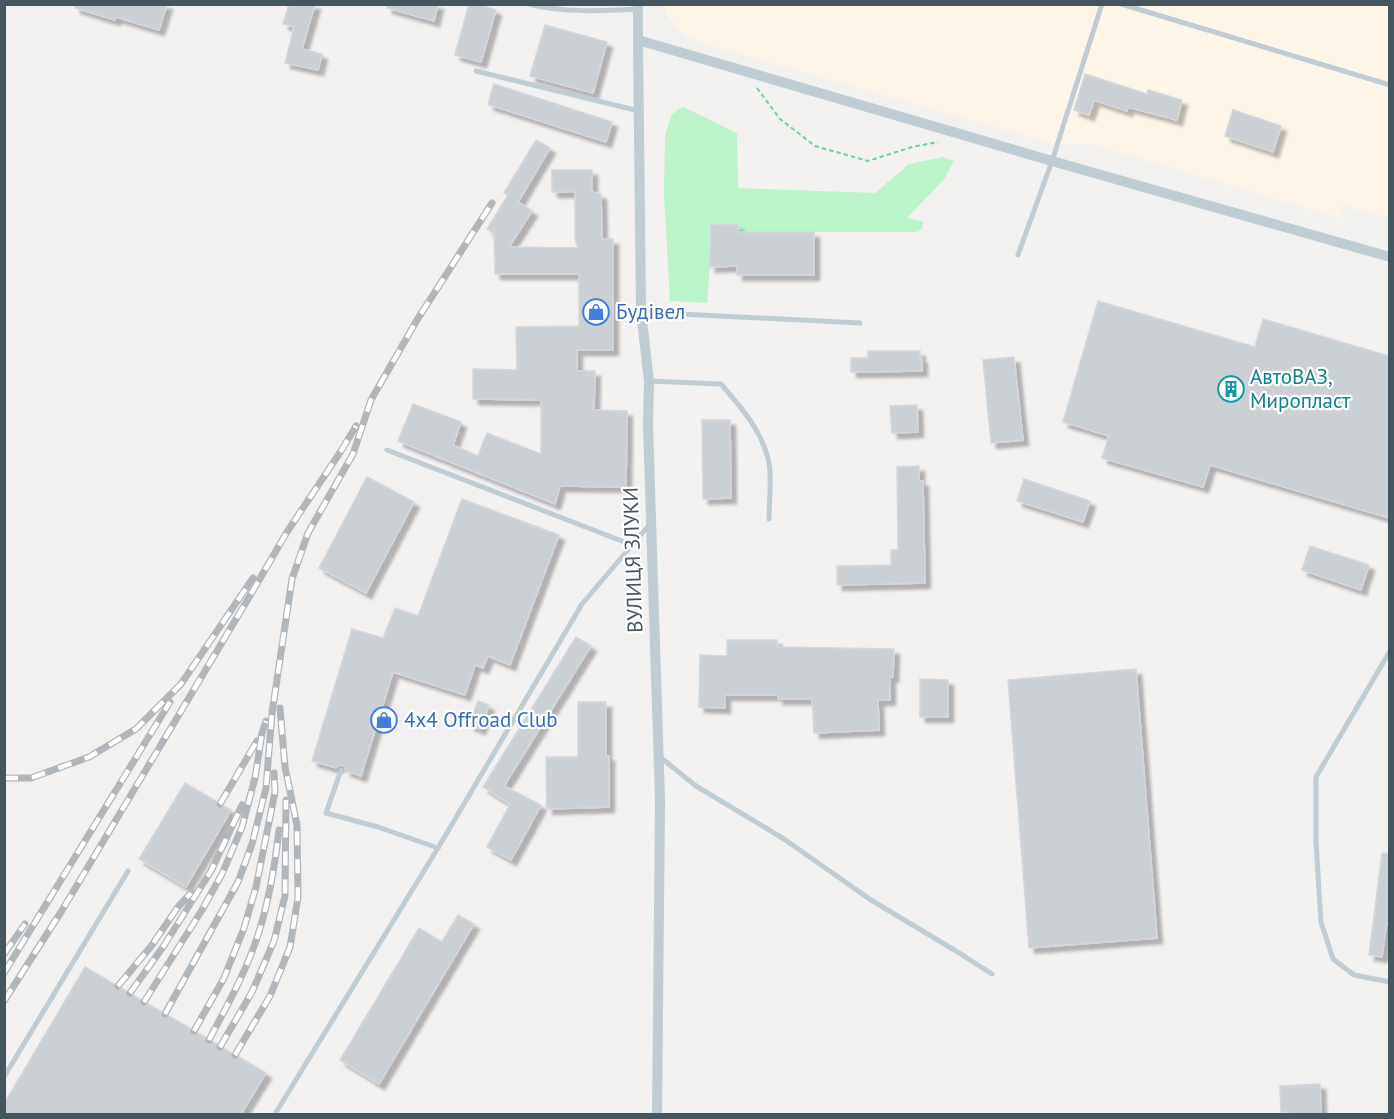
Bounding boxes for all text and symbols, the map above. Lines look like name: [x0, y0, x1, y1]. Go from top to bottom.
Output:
shop icon: Будівел: [581, 297, 611, 327]
place label: Будівел: [616, 298, 685, 325]
place label: АвтоВАЗ, Миропласт: [1250, 363, 1351, 414]
building icon: АвтоВАЗ, Миропласт: [1216, 374, 1246, 404]
street label: ВУЛИЦЯ ЗЛУКИ: [616, 487, 649, 633]
shop icon: 4x4 Offroad Club: [369, 705, 399, 735]
place label: 4x4 Offroad Club: [404, 706, 558, 733]

